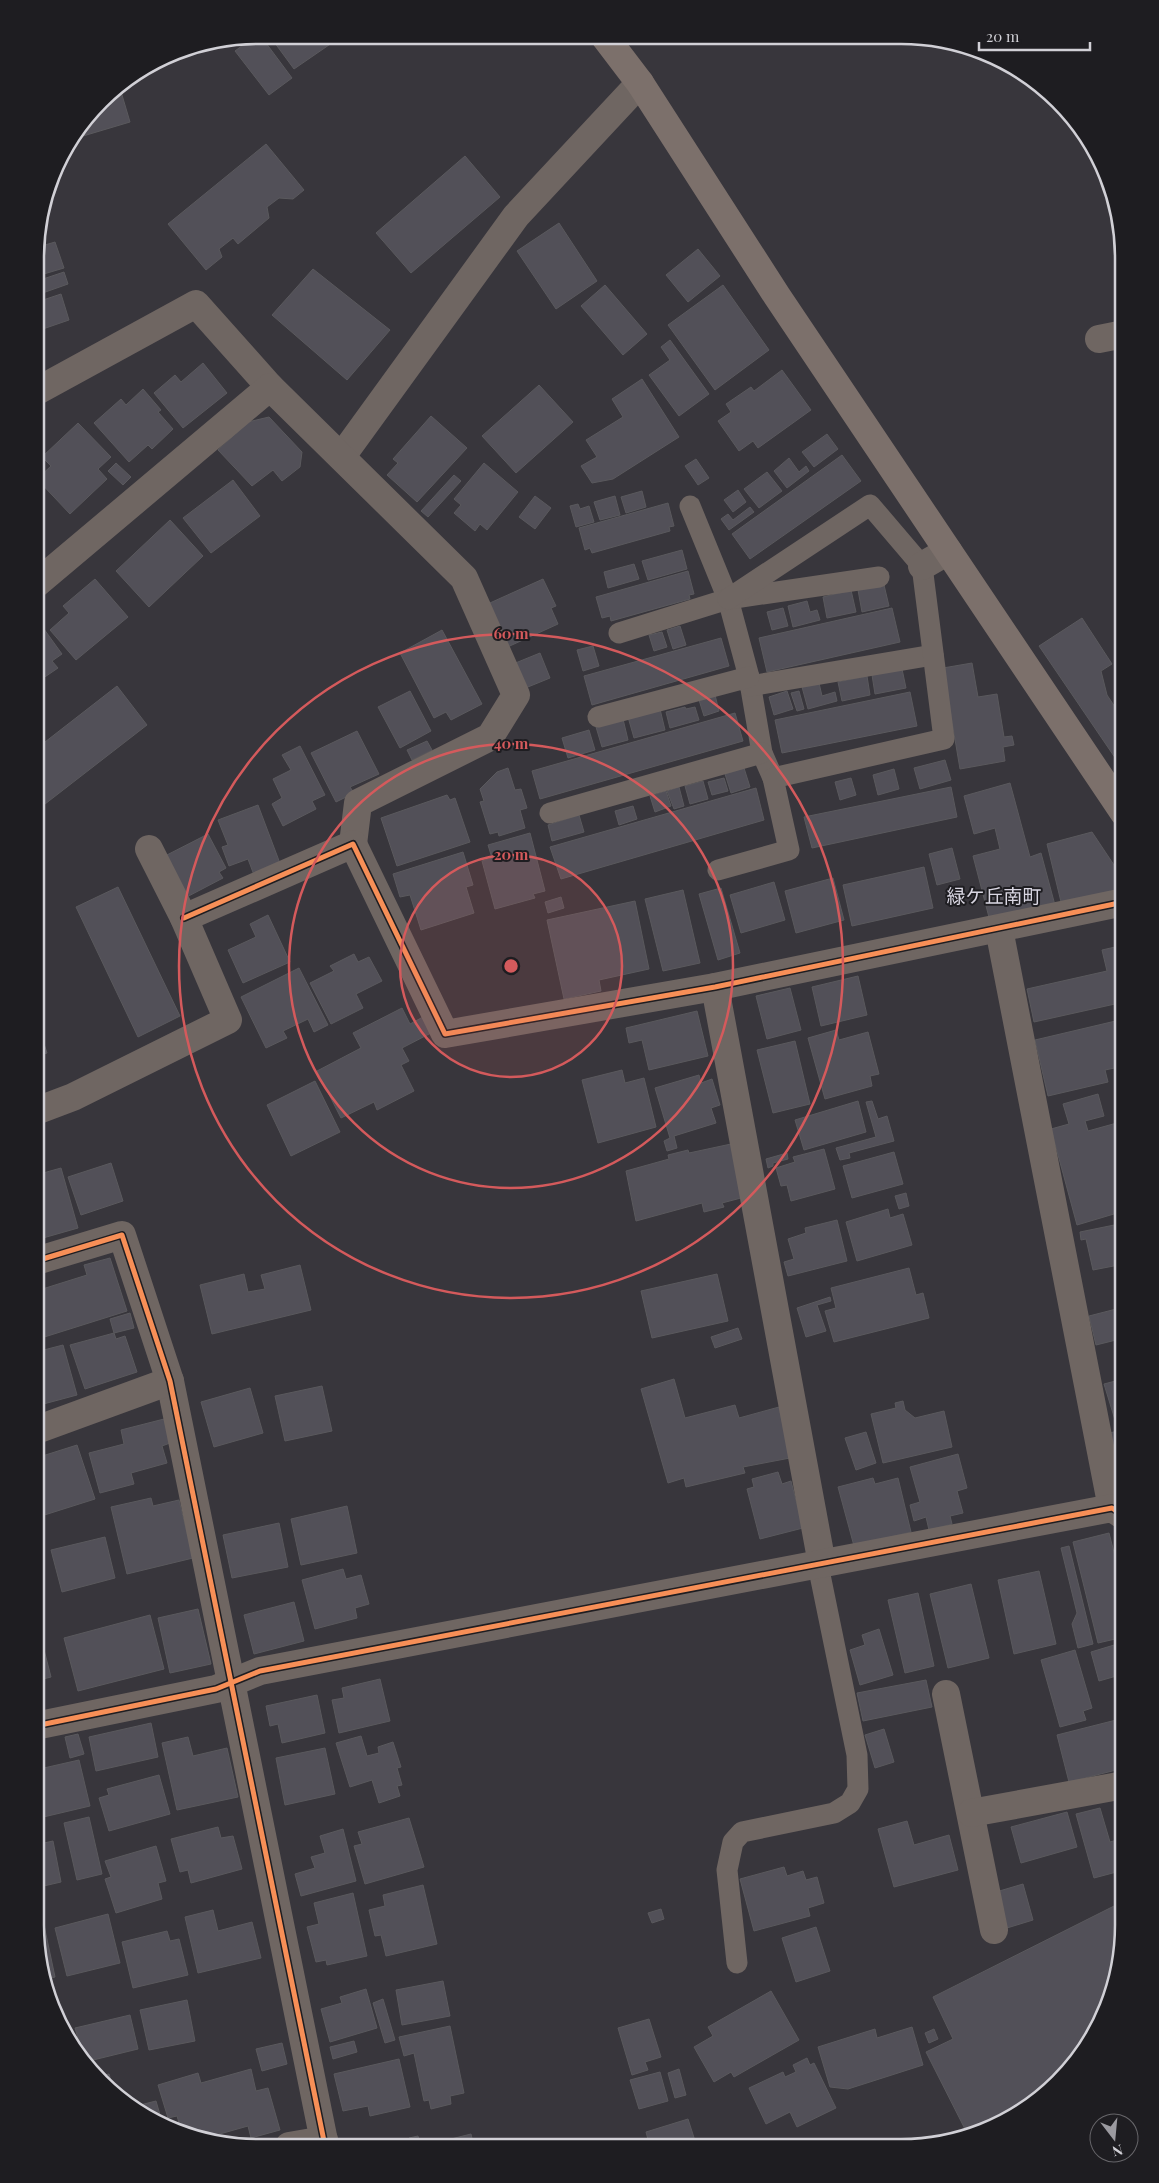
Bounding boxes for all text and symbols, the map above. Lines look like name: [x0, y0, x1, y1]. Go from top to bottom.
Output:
scale bar: [979, 20, 1090, 52]
text: 20 m: [986, 26, 1020, 46]
text: 60 m: [493, 623, 529, 643]
text: 40 m: [494, 733, 529, 753]
text: 20 m: [494, 844, 529, 864]
district label: 緑ケ丘南町: [946, 882, 1042, 908]
centre of rings: [502, 957, 520, 975]
north arrow: [1089, 2113, 1139, 2163]
text: N: [1110, 2140, 1125, 2162]

